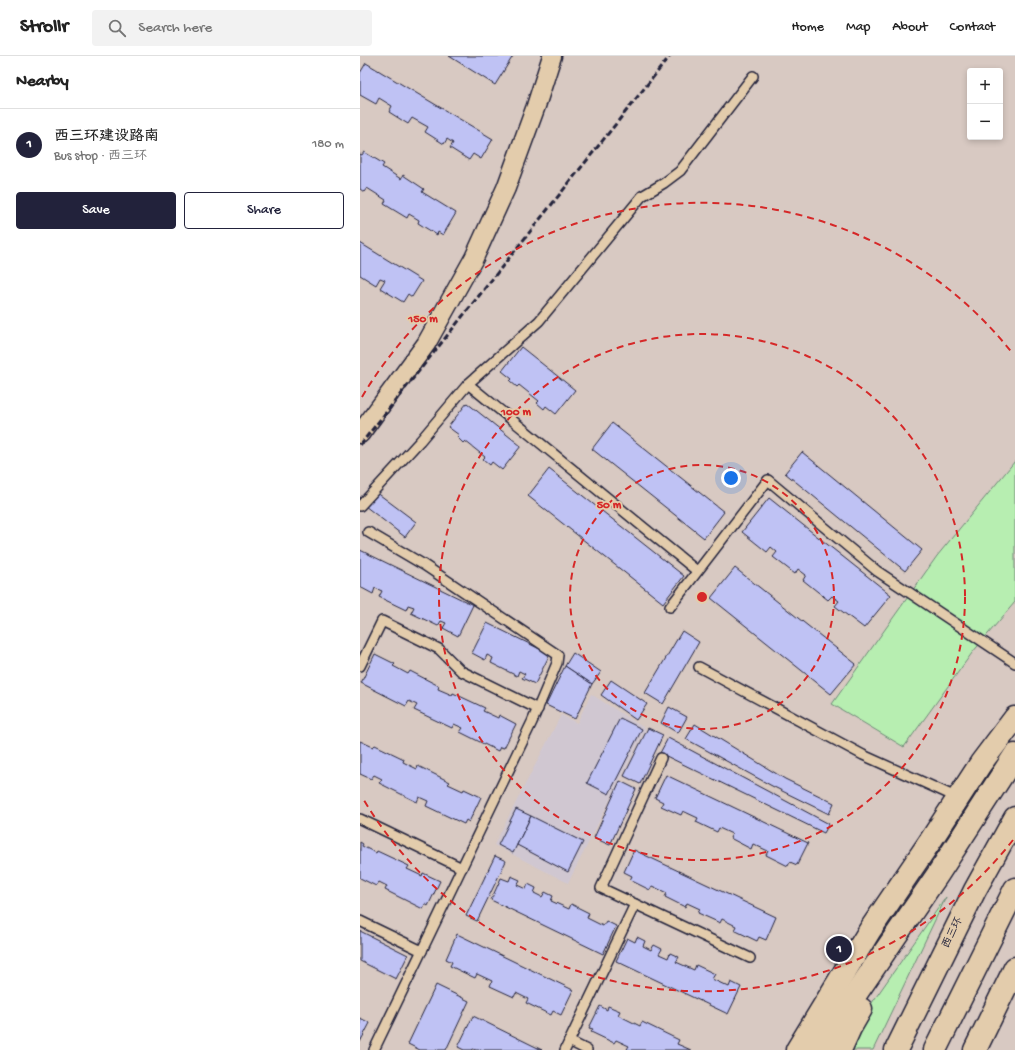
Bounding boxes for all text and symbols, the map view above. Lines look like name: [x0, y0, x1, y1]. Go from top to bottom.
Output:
search box: [92, 10, 372, 46]
text: Strollr: [20, 16, 68, 39]
icon: search: [106, 17, 128, 39]
text: Search here: [138, 19, 212, 37]
text: Home: [792, 19, 824, 36]
text: Map: [846, 19, 870, 36]
text: About: [892, 19, 928, 36]
text: Contact: [950, 19, 995, 36]
map controls: [967, 68, 1003, 140]
button: +: [967, 68, 1003, 104]
text: Nearby: [16, 72, 69, 92]
button: −: [967, 104, 1003, 140]
text: 西三环建设路南: [54, 128, 159, 146]
text: 1: [26, 137, 32, 152]
text: 180 m: [312, 137, 344, 152]
text: Bus stop · 西三环: [54, 149, 147, 164]
button: Save: [16, 192, 176, 229]
button: Share: [184, 192, 344, 229]
text: 150 m: [407, 313, 438, 327]
text: 100 m: [500, 406, 531, 420]
your location: [721, 468, 741, 488]
text: 50 m: [597, 499, 622, 513]
centre of rings: [695, 590, 709, 604]
street label: 西三环: [939, 915, 966, 950]
pin: 1: [826, 934, 852, 964]

